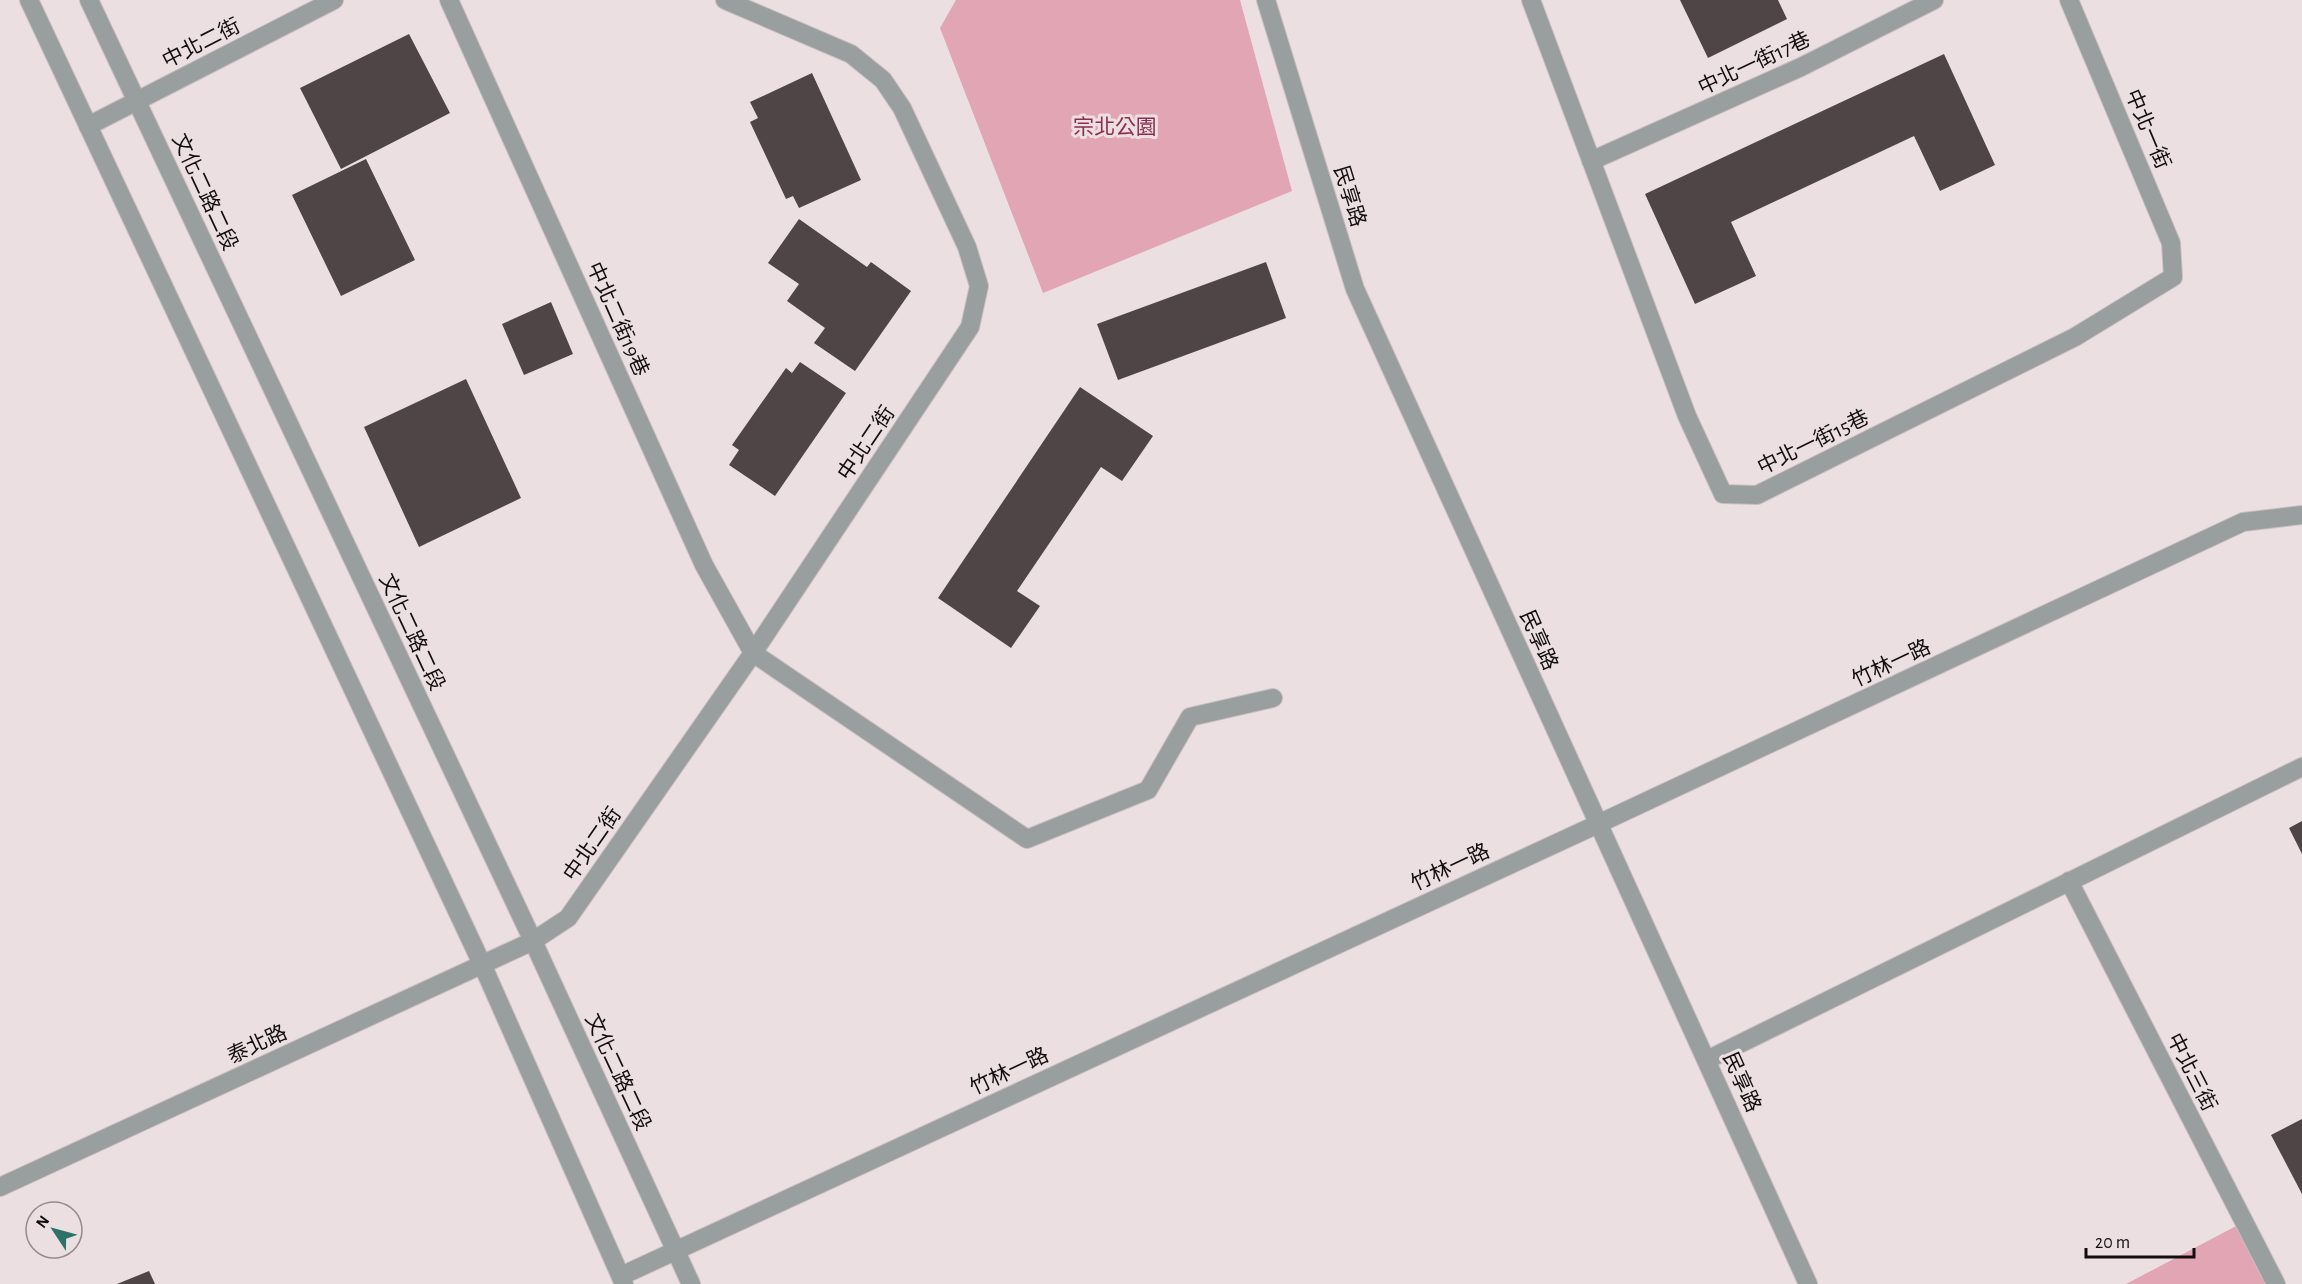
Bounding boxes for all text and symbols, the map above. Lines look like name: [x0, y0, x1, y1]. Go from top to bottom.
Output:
street label: 中北二街: [159, 14, 243, 72]
street label: 中北一街17巷: [1695, 27, 1813, 99]
street label: 中北一街: [2121, 86, 2175, 172]
park label: 宗北公園: [1073, 116, 1157, 138]
street label: 文化二路二段: [168, 130, 242, 254]
street label: 民享路: [1330, 163, 1370, 229]
street label: 中北二街19巷: [583, 259, 653, 379]
street label: 中北二街: [833, 402, 899, 484]
street label: 中北一街15巷: [1754, 406, 1872, 478]
street label: 文化二路二段: [375, 570, 449, 694]
street label: 民享路: [1516, 607, 1562, 673]
street label: 竹林一路: [1848, 635, 1934, 691]
street label: 中北二街: [559, 803, 625, 885]
street label: 竹林一路: [1407, 839, 1493, 895]
street label: 文化二路二段: [581, 1010, 655, 1134]
street label: 泰北路: [224, 1021, 290, 1067]
street label: 中北三街: [2163, 1030, 2221, 1114]
street label: 竹林一路: [966, 1043, 1052, 1099]
street label: 民享路: [1719, 1049, 1765, 1115]
north arrow: [24, 1200, 84, 1260]
text: N: [33, 1213, 52, 1231]
scale bar: [2086, 1221, 2194, 1259]
text: 20 m: [2095, 1234, 2130, 1252]

